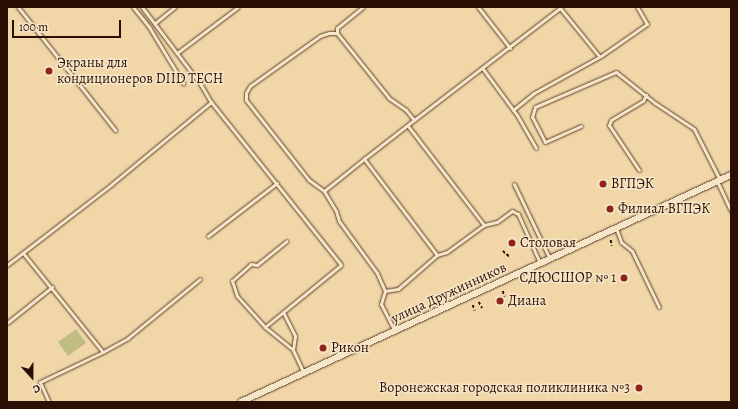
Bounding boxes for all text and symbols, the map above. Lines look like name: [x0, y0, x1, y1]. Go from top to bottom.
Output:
scale bar: [14, 12, 123, 38]
text: 100 m: [19, 19, 48, 35]
place label: Экраны для кондиционеров DIID TECH: [57, 55, 223, 88]
marker: Экраны для кондиционеров DIID TECH: [44, 66, 54, 76]
place label: ВГПЭК: [611, 176, 654, 192]
marker: ВГПЭК: [598, 179, 608, 189]
place label: Филиал ВГПЭК: [618, 201, 710, 217]
marker: Филиал ВГПЭК: [605, 204, 615, 214]
place label: Столовая: [520, 235, 576, 251]
marker: Столовая: [507, 238, 517, 248]
street label: улица Дружинников: [389, 259, 509, 327]
place label: СДЮСШОР № 1: [520, 270, 616, 286]
marker: СДЮСШОР № 1: [619, 273, 629, 283]
place label: Диана: [508, 293, 546, 309]
marker: Диана: [495, 296, 505, 306]
place label: Рикон: [331, 340, 369, 356]
marker: Рикон: [318, 343, 328, 353]
north arrow: [12, 357, 52, 397]
text: С: [31, 380, 42, 397]
place label: Воронежская городская поликлиника №3: [379, 380, 630, 396]
marker: Воронежская городская поликлиника №3: [633, 382, 645, 394]

